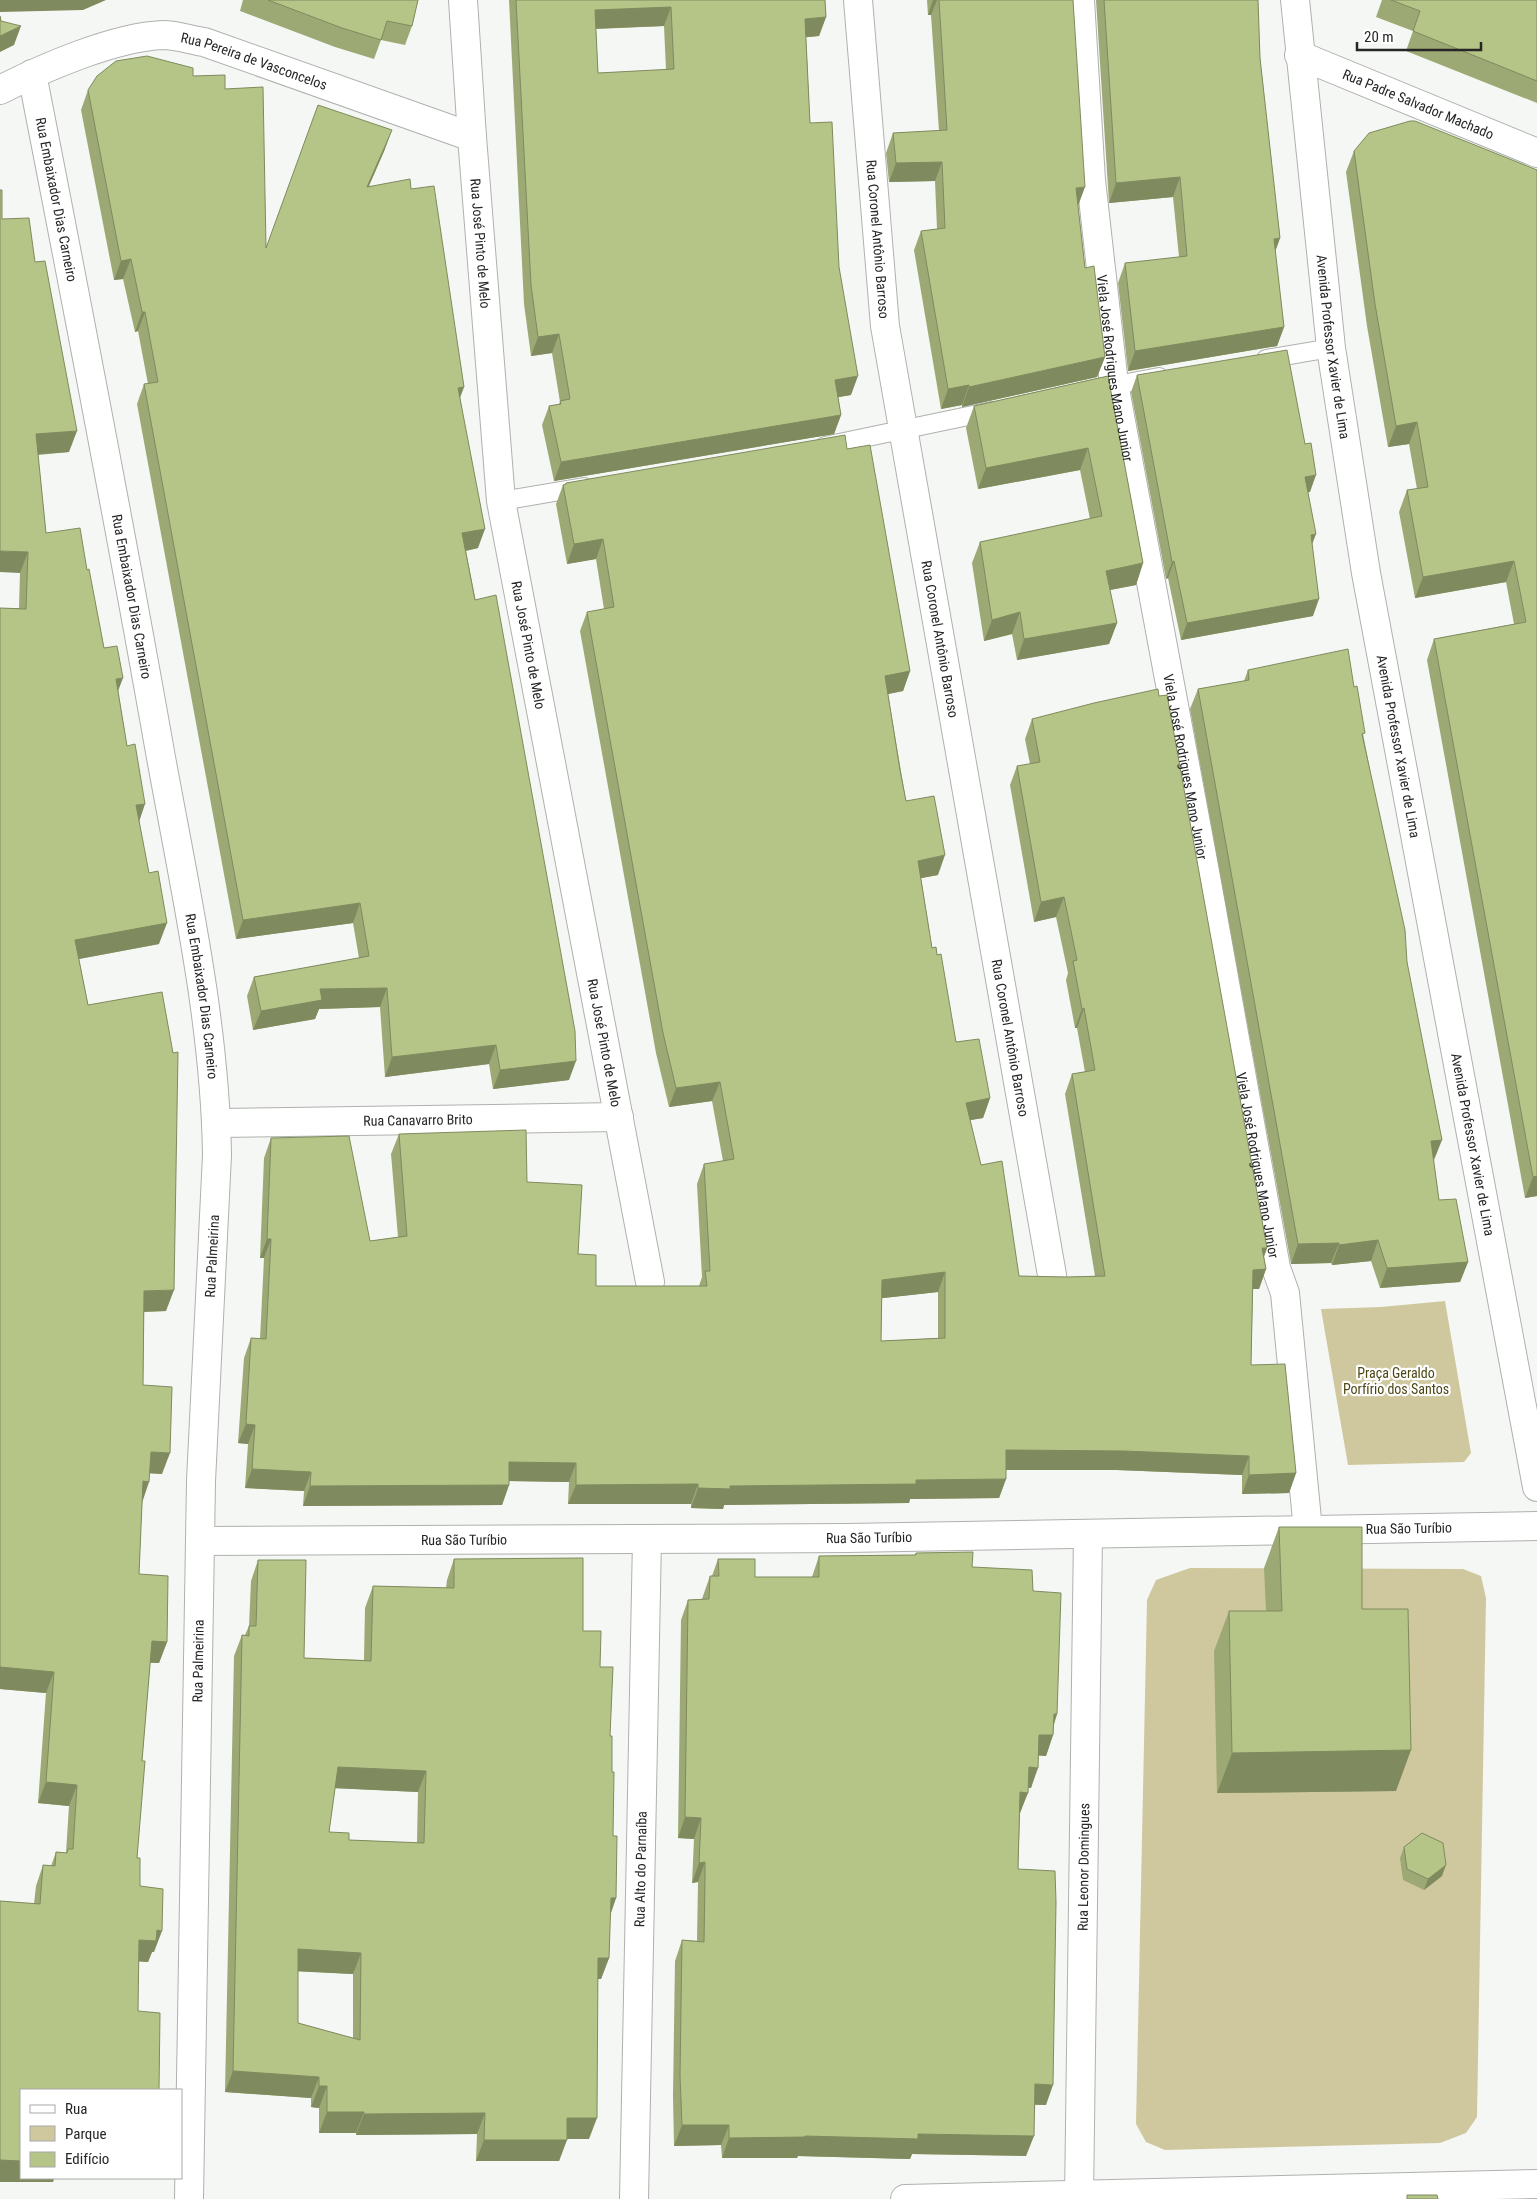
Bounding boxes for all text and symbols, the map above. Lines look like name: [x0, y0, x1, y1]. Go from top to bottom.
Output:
scale bar: [1357, 20, 1481, 52]
text: 20 m: [1364, 28, 1394, 46]
street label: Rua Pereira de Vasconcelos: [179, 29, 329, 93]
street label: Rua Padre Salvador Machado: [1340, 66, 1496, 142]
street label: Rua Embaixador Dias Carneiro: [33, 116, 80, 283]
street label: Rua Coronel Antônio Barroso: [863, 159, 892, 319]
street label: Rua José Pinto de Melo: [467, 178, 494, 309]
street label: Avenida Professor Xavier de Lima: [1313, 254, 1353, 440]
street label: Viela José Rodrigues Mano Junior: [1094, 274, 1136, 463]
street label: Rua Embaixador Dias Carneiro: [109, 513, 155, 680]
street label: Rua Coronel Antônio Barroso: [918, 559, 962, 719]
street label: Rua José Pinto de Melo: [508, 579, 549, 710]
street label: Avenida Professor Xavier de Lima: [1374, 654, 1423, 839]
street label: Viela José Rodrigues Mano Junior: [1160, 673, 1211, 861]
street label: Rua Embaixador Dias Carneiro: [182, 912, 221, 1080]
street label: Rua Coronel Antônio Barroso: [989, 958, 1032, 1118]
street label: Rua José Pinto de Melo: [584, 977, 624, 1108]
street label: Avenida Professor Xavier de Lima: [1448, 1052, 1498, 1237]
street label: Viela José Rodrigues Mano Junior: [1233, 1071, 1282, 1260]
street label: Rua Canavarro Brito: [363, 1111, 473, 1129]
street label: Rua Palmeirina: [202, 1214, 222, 1298]
park label: Praça Geraldo Porfírio dos Santos: [1343, 1365, 1449, 1397]
street label: Rua São Turíbio: [1366, 1519, 1452, 1537]
street label: Rua São Turíbio: [826, 1529, 912, 1546]
street label: Rua São Turíbio: [421, 1532, 507, 1548]
street label: Rua Palmeirina: [189, 1619, 207, 1703]
street label: Rua Leonor Domingues: [1075, 1803, 1092, 1931]
street label: Rua Alto do Parnaíba: [631, 1811, 650, 1927]
legend: [20, 2089, 182, 2179]
text: Rua: [65, 2100, 87, 2118]
text: Parque: [65, 2125, 107, 2143]
text: Edifício: [65, 2150, 109, 2168]

